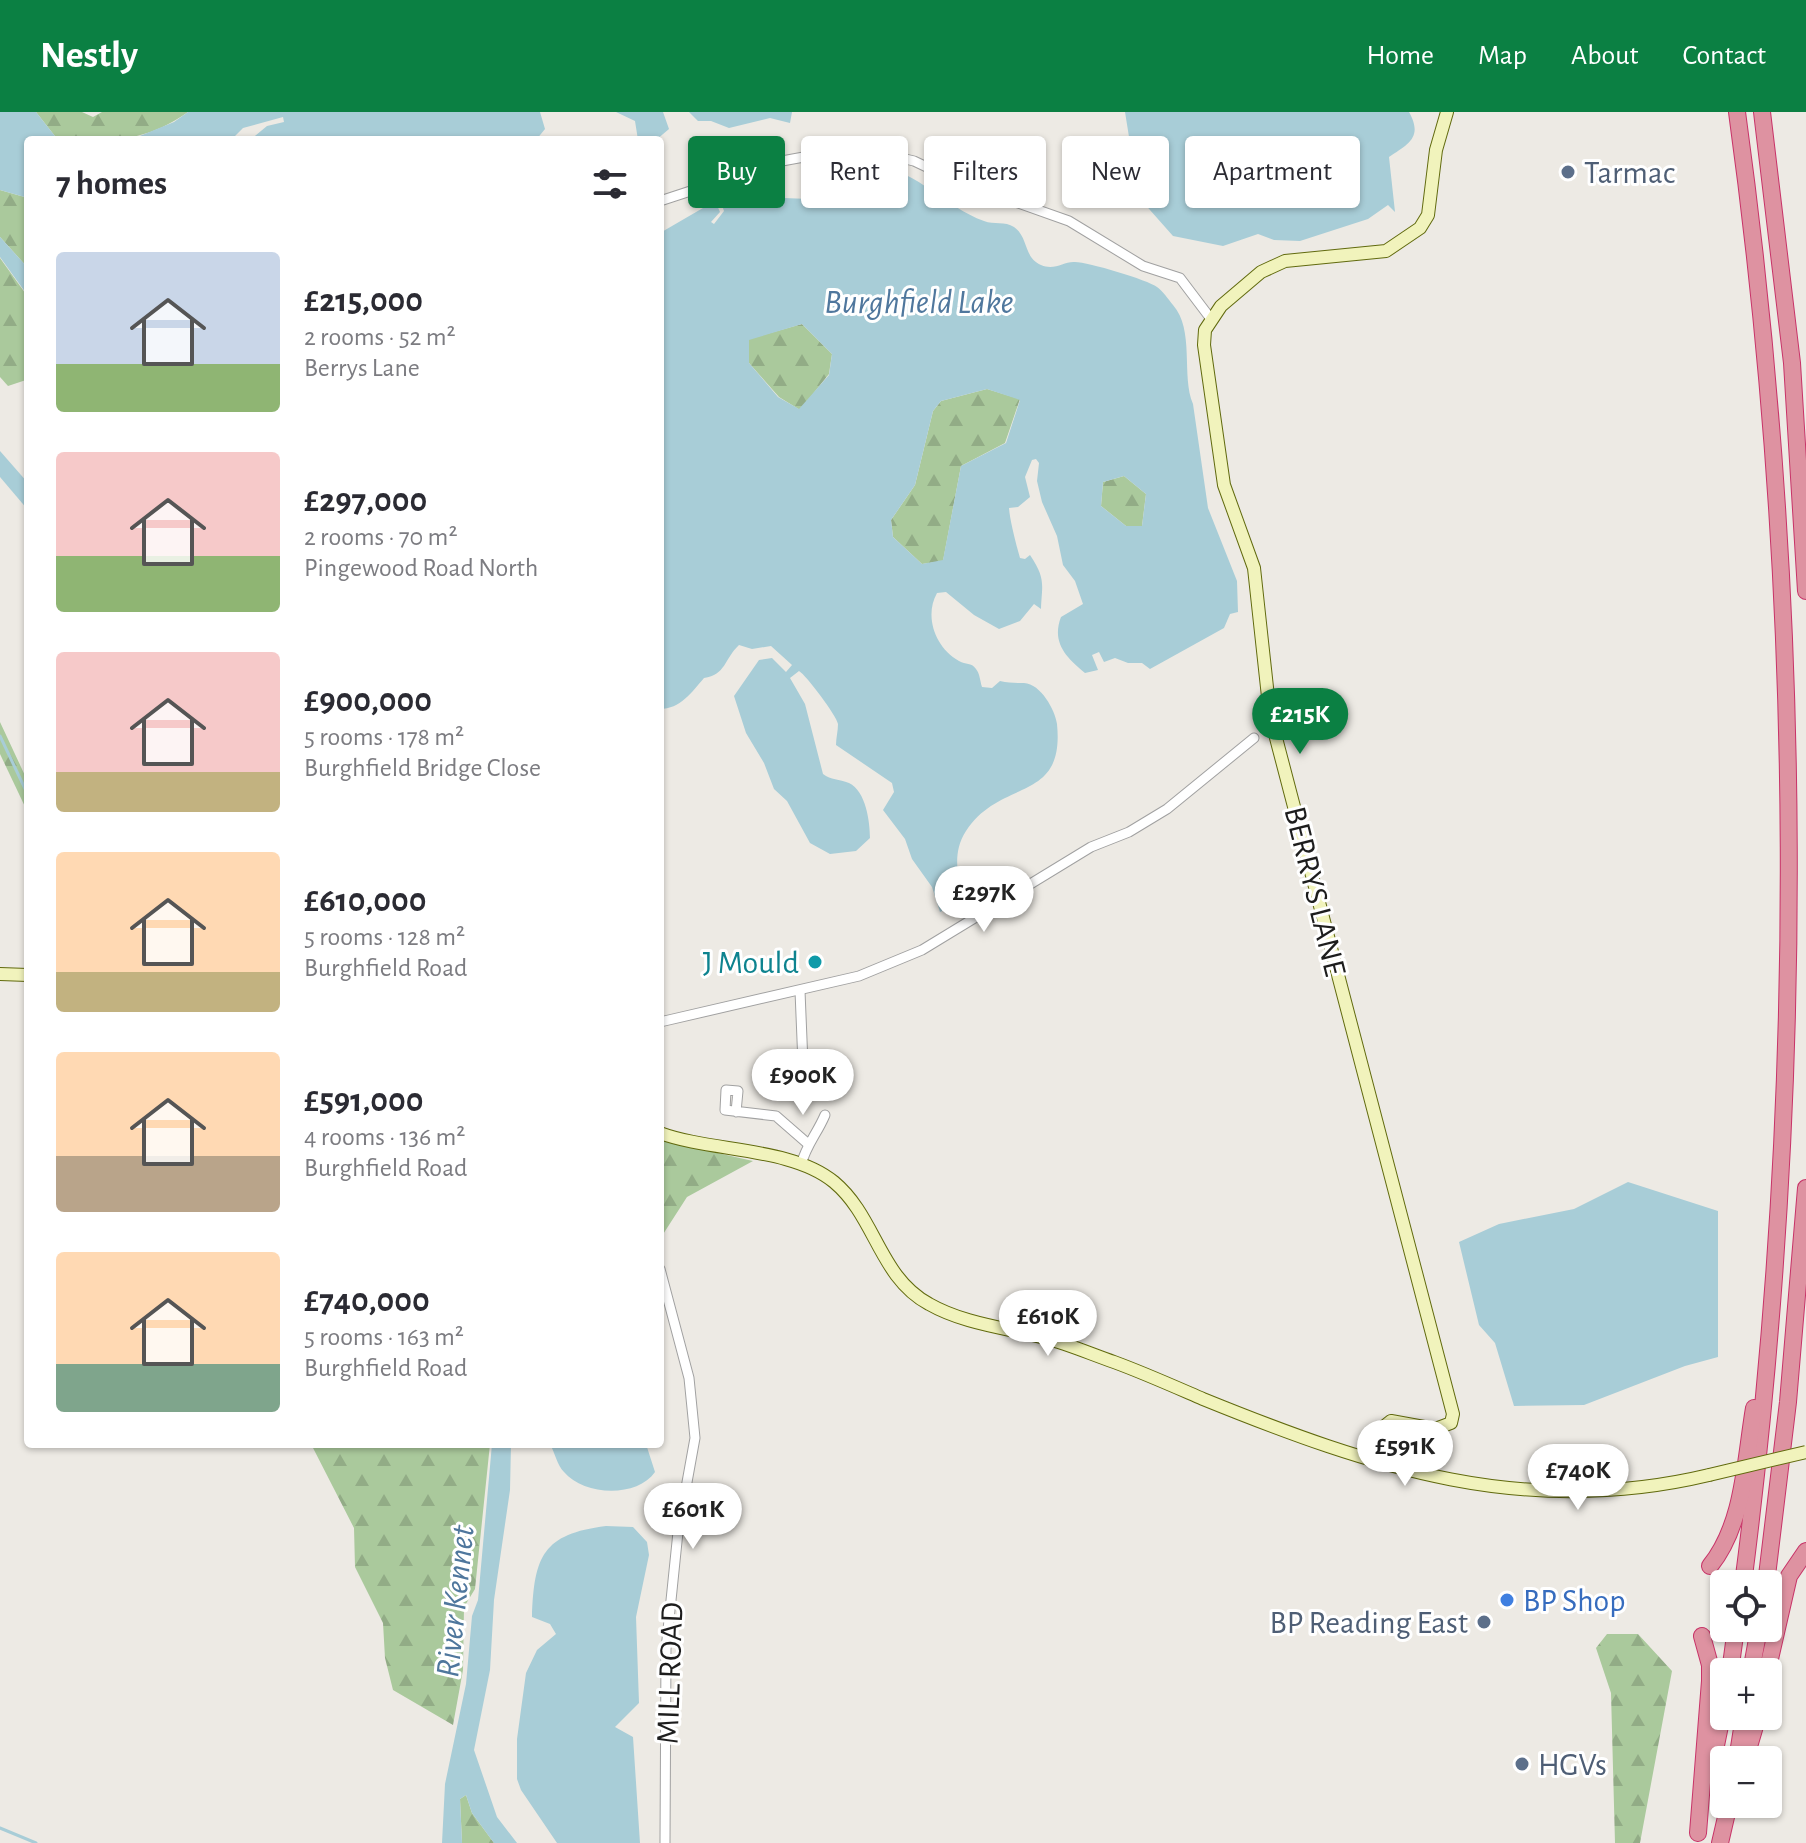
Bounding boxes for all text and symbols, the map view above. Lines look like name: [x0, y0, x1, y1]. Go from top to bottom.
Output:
text: Nestly: [40, 37, 138, 75]
text: Home: [1367, 42, 1434, 70]
text: Map: [1478, 42, 1527, 70]
text: About: [1571, 42, 1639, 70]
text: Contact: [1683, 42, 1766, 70]
chip: Buy: [688, 136, 785, 208]
chip: Rent: [801, 136, 908, 208]
chip: Filters: [924, 136, 1046, 208]
chip: New: [1062, 136, 1169, 208]
chip: Apartment: [1185, 136, 1360, 208]
place label: Tarmac: [1584, 157, 1675, 189]
icon: filters: [588, 162, 632, 206]
marker: Tarmac: [1559, 163, 1577, 181]
text: 7 homes: [56, 167, 167, 201]
icon: home: [120, 284, 216, 380]
text: £215,000: [304, 284, 423, 318]
water label: Burghfield Lake: [824, 286, 1014, 320]
text: 2 rooms · 52 m²: [304, 324, 456, 350]
text: Berrys Lane: [304, 355, 420, 381]
icon: home: [120, 484, 216, 580]
text: £297,000: [304, 484, 427, 518]
text: 2 rooms · 70 m²: [304, 524, 457, 550]
text: Pingewood Road North: [304, 555, 538, 581]
icon: home: [120, 684, 216, 780]
text: £900,000: [304, 684, 432, 718]
pin: £215K: [1244, 688, 1356, 756]
text: £215K: [1270, 701, 1330, 727]
text: 5 rooms · 178 m²: [304, 724, 464, 750]
text: Burghfield Bridge Close: [304, 755, 541, 781]
street label: BERRYS LANE: [1279, 803, 1352, 979]
pin: £297K: [928, 866, 1040, 934]
text: £297K: [953, 879, 1015, 905]
icon: home: [120, 884, 216, 980]
text: £610,000: [304, 884, 426, 918]
text: 5 rooms · 128 m²: [304, 924, 465, 950]
place label: J Mould: [703, 947, 799, 979]
marker: J Mould: [806, 953, 824, 971]
text: Burghfield Road: [304, 955, 468, 981]
pin: £900K: [747, 1049, 859, 1117]
text: £900K: [770, 1062, 836, 1088]
icon: home: [120, 1084, 216, 1180]
text: £591,000: [304, 1084, 423, 1118]
text: 4 rooms · 136 m²: [304, 1124, 465, 1150]
text: Burghfield Road: [304, 1155, 468, 1181]
icon: home: [120, 1284, 216, 1380]
text: £740,000: [304, 1284, 430, 1318]
pin: £610K: [992, 1290, 1104, 1358]
text: £610K: [1017, 1303, 1079, 1329]
text: 5 rooms · 163 m²: [304, 1324, 464, 1350]
text: Burghfield Road: [304, 1355, 468, 1381]
pin: £591K: [1349, 1420, 1461, 1488]
text: £591K: [1375, 1433, 1435, 1459]
pin: £740K: [1522, 1444, 1634, 1512]
text: £740K: [1546, 1457, 1610, 1483]
pin: £601K: [637, 1483, 749, 1551]
text: £601K: [662, 1496, 724, 1522]
water label: River Kennet: [431, 1522, 481, 1679]
map controls: [1710, 1570, 1782, 1818]
button: locate: [1710, 1570, 1782, 1642]
place label: BP Shop: [1523, 1585, 1626, 1617]
marker: BP Shop: [1498, 1591, 1516, 1609]
street label: MILL ROAD: [652, 1601, 688, 1745]
place label: BP Reading East: [1269, 1607, 1468, 1639]
marker: BP Reading East: [1475, 1613, 1493, 1631]
button: +: [1710, 1658, 1782, 1730]
button: −: [1710, 1746, 1782, 1818]
place label: HGVs: [1538, 1749, 1607, 1781]
marker: HGVs: [1513, 1755, 1531, 1773]

